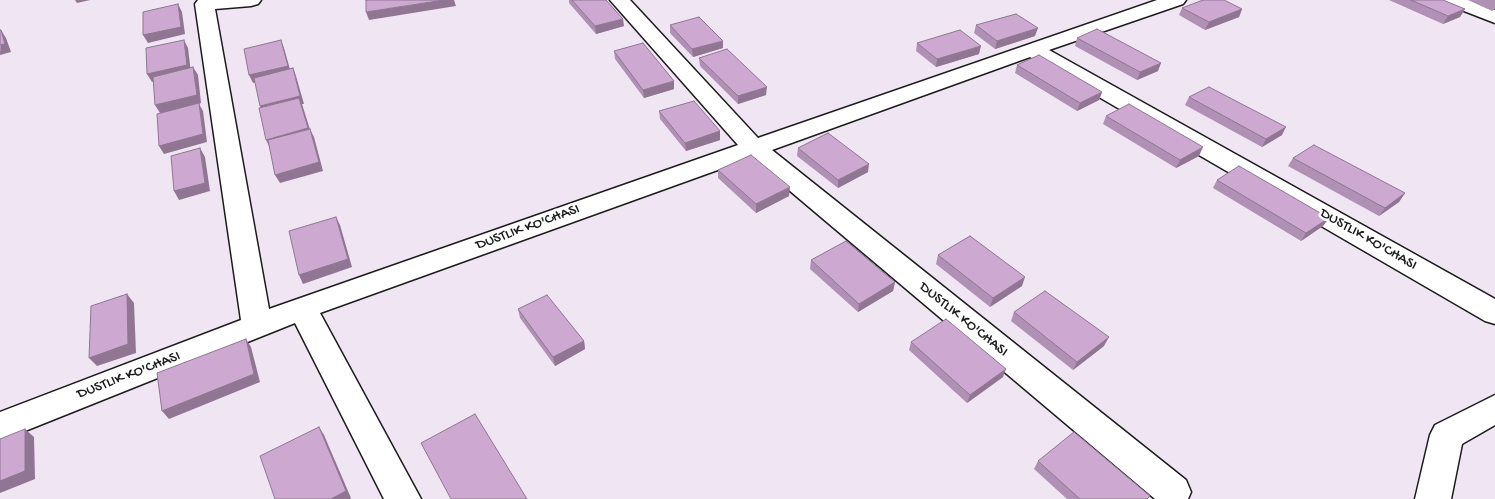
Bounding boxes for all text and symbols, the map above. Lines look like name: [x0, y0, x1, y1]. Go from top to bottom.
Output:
street label: DUSTLIK KO'CHASI: [474, 201, 582, 255]
street label: DUSTLIK KO'CHASI: [1316, 205, 1420, 275]
street label: DUSTLIK KO'CHASI: [915, 279, 1011, 361]
street label: DUSTLIK KO'CHASI: [75, 348, 183, 404]

